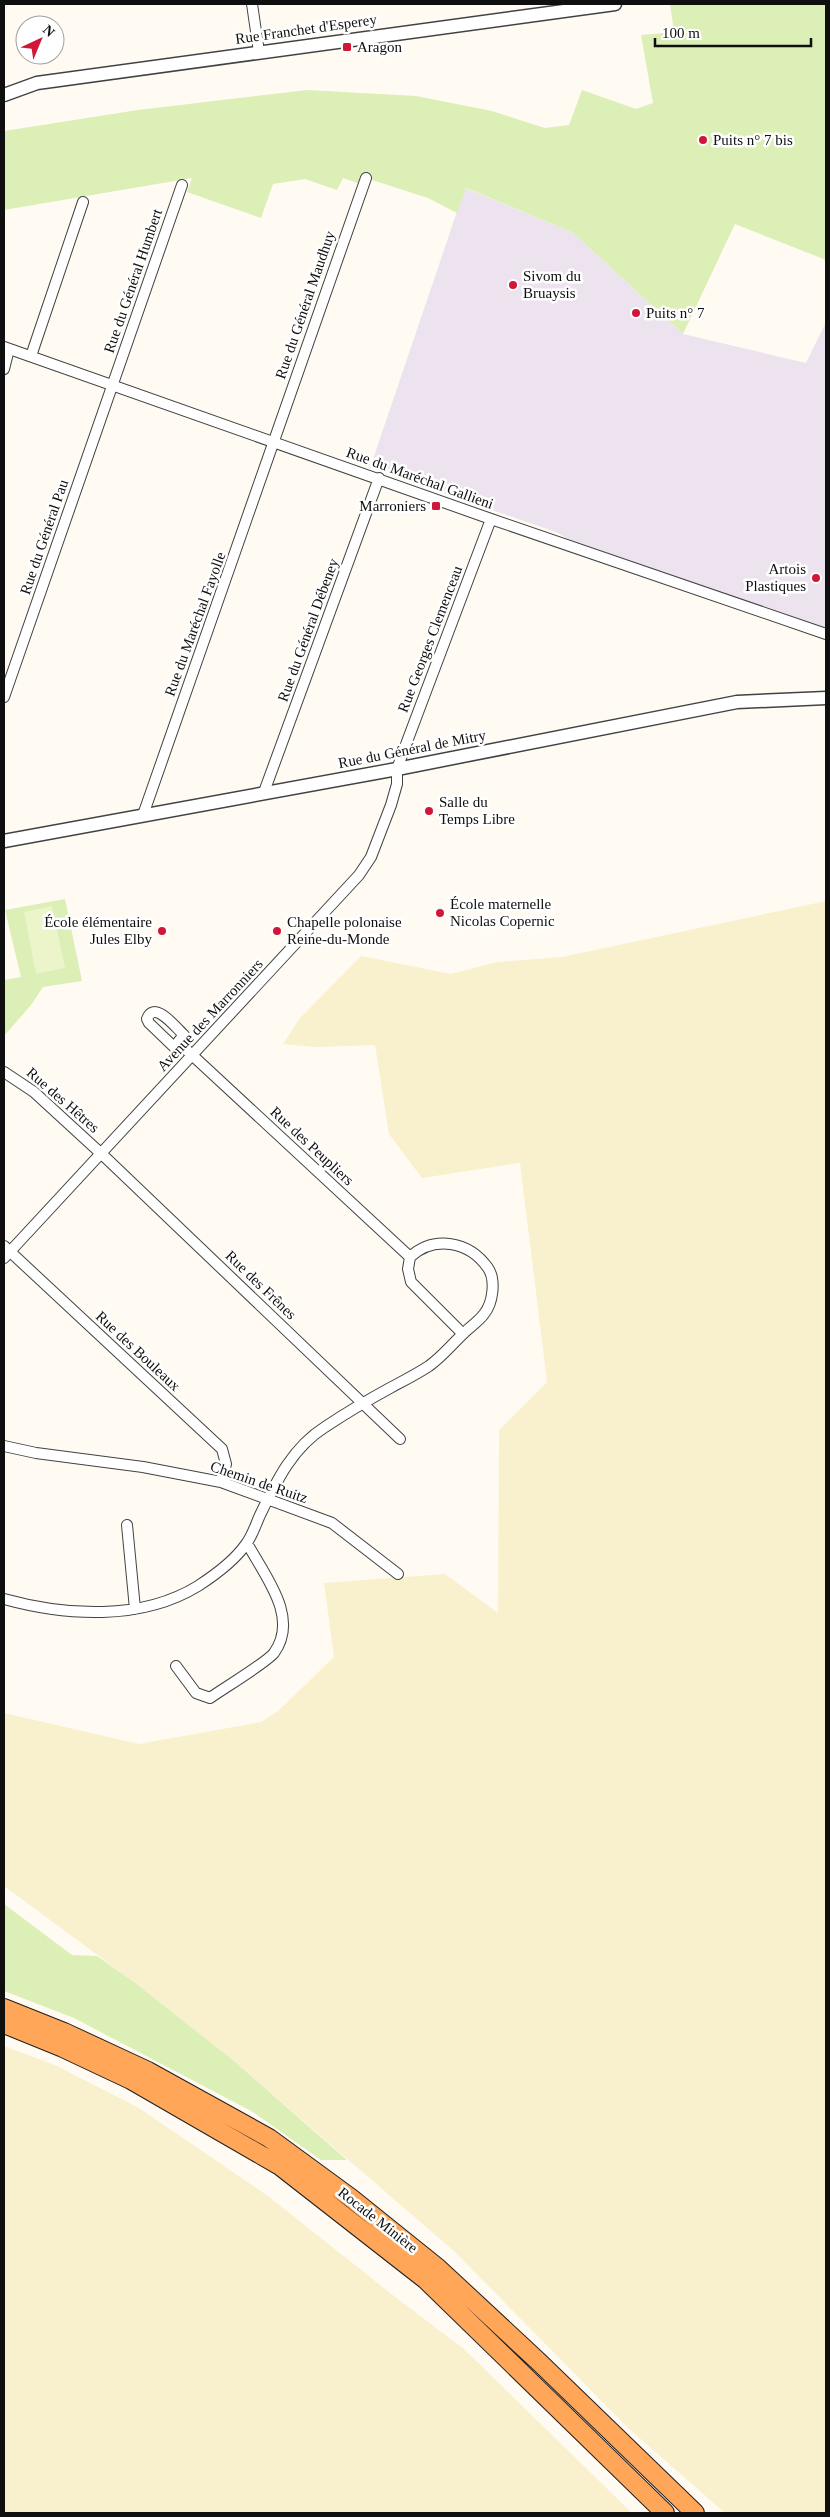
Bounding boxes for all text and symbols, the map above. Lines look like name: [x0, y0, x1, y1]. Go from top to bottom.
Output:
street label: Rue Franchet d'Esperey: [234, 11, 378, 47]
north arrow: [15, 15, 65, 65]
scale bar: [655, 15, 811, 47]
text: N: [40, 22, 58, 40]
text: 100 m: [662, 25, 700, 41]
place label: Aragon: [357, 39, 402, 55]
marker: Aragon: [341, 41, 353, 53]
place label: Puits n° 7 bis: [713, 132, 793, 148]
marker: Puits n° 7 bis: [697, 134, 709, 146]
street label: Rue du Général Humbert: [101, 206, 165, 355]
street label: Rue du Général Maudhuy: [272, 228, 338, 381]
place label: Sivom du Bruaysis: [523, 268, 581, 301]
marker: Sivom du Bruaysis: [507, 279, 519, 291]
place label: Puits n° 7: [646, 305, 705, 321]
marker: Puits n° 7: [630, 307, 642, 319]
street label: Rue du Maréchal Gallieni: [344, 444, 496, 512]
street label: Rue du Général Pau: [17, 477, 71, 597]
place label: Marroniers: [359, 498, 426, 514]
marker: Marroniers: [430, 500, 442, 512]
street label: Rue du Maréchal Fayolle: [161, 550, 229, 698]
street label: Rue du Général Débeney: [275, 556, 342, 704]
place label: Artois Plastiques: [745, 561, 806, 594]
street label: Rue Georges Clemenceau: [395, 563, 466, 714]
marker: Artois Plastiques: [810, 572, 822, 584]
street label: Rue du Général de Mitry: [337, 727, 488, 771]
place label: Salle du Temps Libre: [439, 794, 515, 827]
marker: Salle du Temps Libre: [423, 805, 435, 817]
place label: École maternelle Nicolas Copernic: [450, 896, 555, 929]
marker: École maternelle Nicolas Copernic: [434, 907, 446, 919]
place label: École élémentaire Jules Elby: [44, 914, 152, 947]
place label: Chapelle polonaise Reine-du-Monde: [287, 914, 402, 947]
marker: École élémentaire Jules Elby: [156, 925, 168, 937]
marker: Chapelle polonaise Reine-du-Monde: [271, 925, 283, 937]
street label: Avenue des Marronniers: [154, 956, 266, 1074]
street label: Rue des Hêtres: [23, 1064, 103, 1136]
street label: Rue des Peupliers: [267, 1103, 357, 1189]
street label: Rue des Frênes: [222, 1247, 300, 1323]
street label: Rue des Bouleaux: [93, 1308, 184, 1394]
street label: Chemin de Ruitz: [208, 1458, 310, 1506]
street label: Rocade Minière: [335, 2184, 421, 2256]

